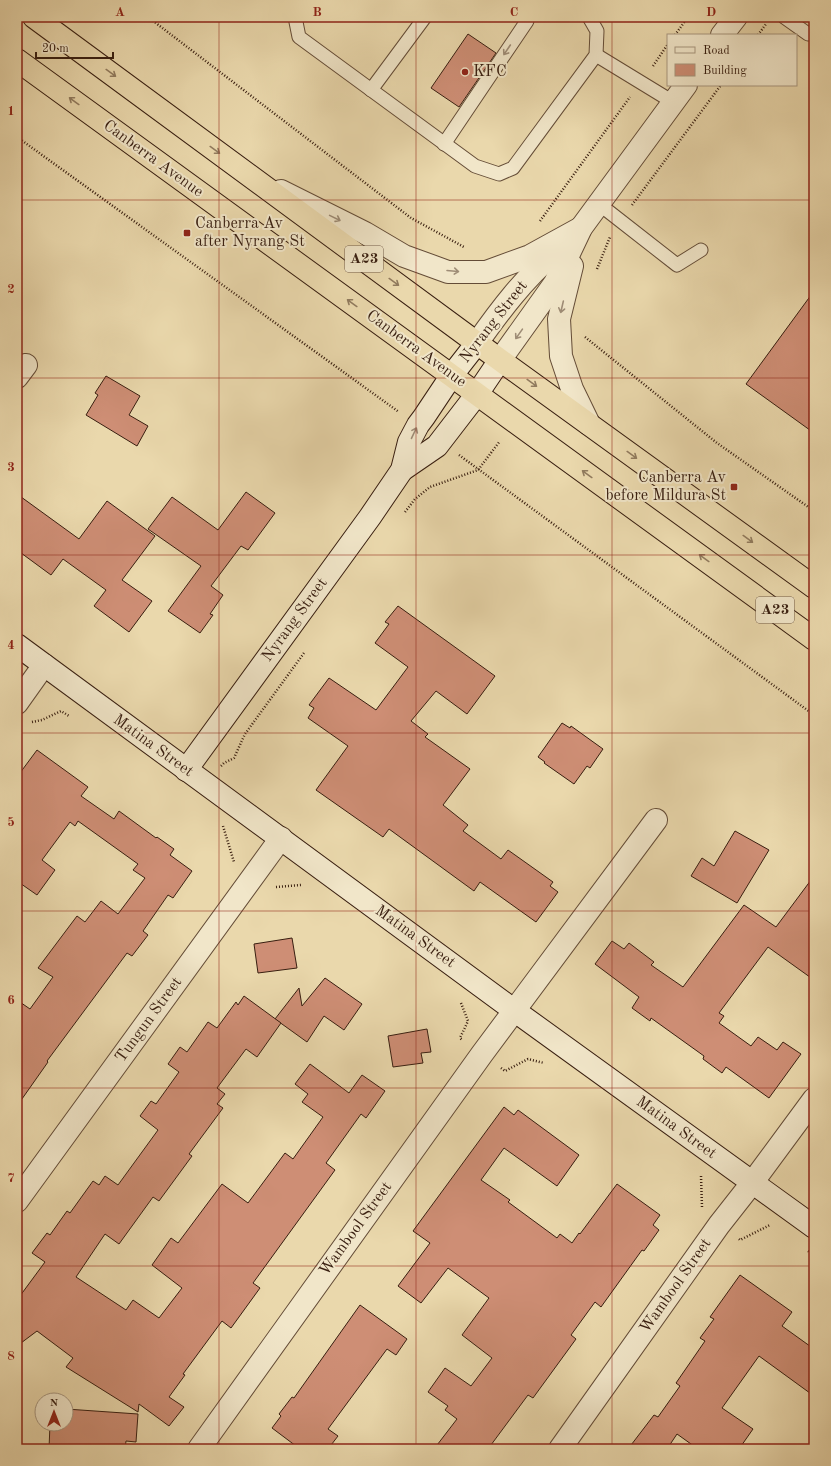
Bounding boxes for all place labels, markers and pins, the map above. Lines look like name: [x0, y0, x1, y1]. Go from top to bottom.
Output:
place label: KFC: [473, 64, 507, 80]
marker: KFC: [460, 67, 470, 77]
place label: Canberra Av after Nyrang St: [195, 216, 305, 250]
marker: Canberra Av after Nyrang St: [182, 228, 192, 238]
place label: Canberra Av before Mildura St: [605, 470, 727, 504]
marker: Canberra Av before Mildura St: [729, 482, 739, 492]

